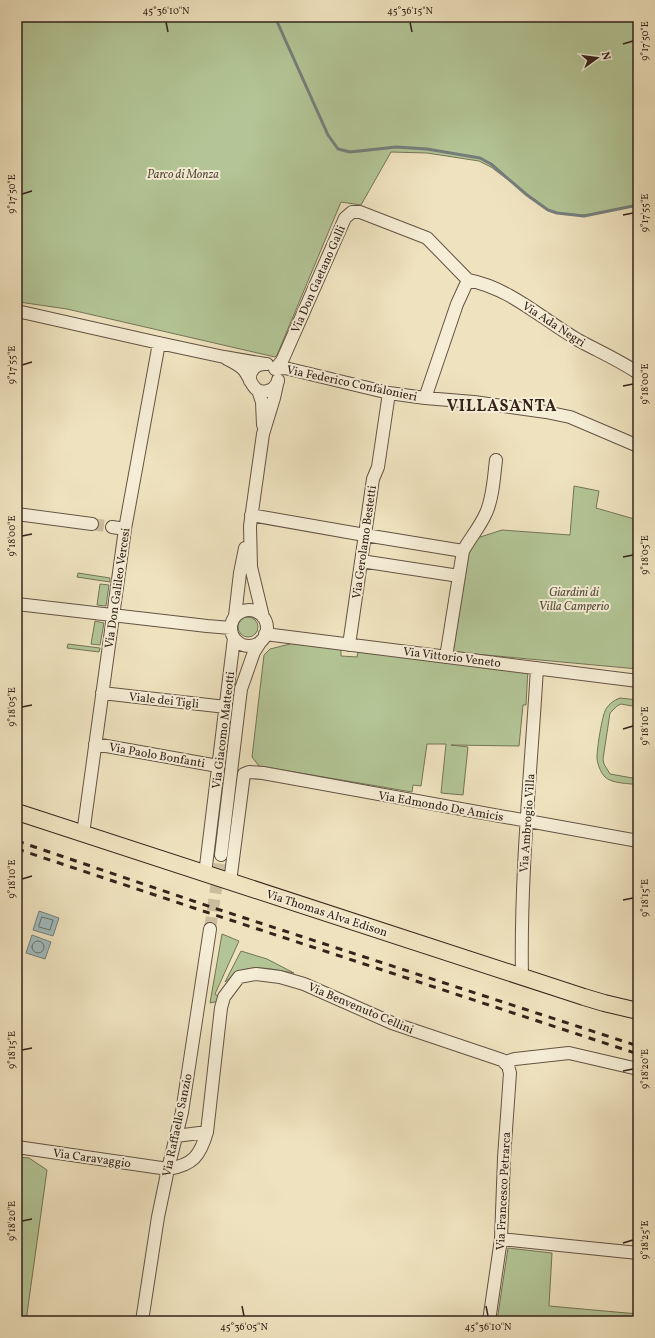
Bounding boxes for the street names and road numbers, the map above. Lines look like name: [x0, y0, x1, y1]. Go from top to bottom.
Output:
street label: Via Don Gaetano Galli: [288, 223, 350, 336]
street label: Via Ada Negri: [519, 298, 588, 351]
street label: Via Federico Confalonieri: [285, 362, 419, 406]
street label: Via Gerolamo Bestetti: [349, 484, 381, 600]
street label: Via Don Galileo Vercesi: [102, 526, 134, 649]
street label: Via Vittorio Veneto: [402, 644, 502, 672]
street label: Via Giacomo Matteotti: [209, 670, 239, 790]
street label: Viale dei Tigli: [128, 689, 200, 713]
street label: Via Paolo Bonfanti: [108, 740, 207, 772]
street label: Via Ambrogio Villa: [517, 773, 539, 873]
street label: Via Edmondo De Amicis: [377, 788, 505, 826]
street label: Via Thomas Alva Edison: [264, 887, 389, 941]
street label: Via Benvenuto Cellini: [305, 979, 416, 1039]
street label: Via Raffaello Sanzio: [159, 1072, 197, 1178]
street label: Via Francesco Petrarca: [493, 1131, 515, 1251]
street label: Via Caravaggio: [52, 1146, 132, 1172]

